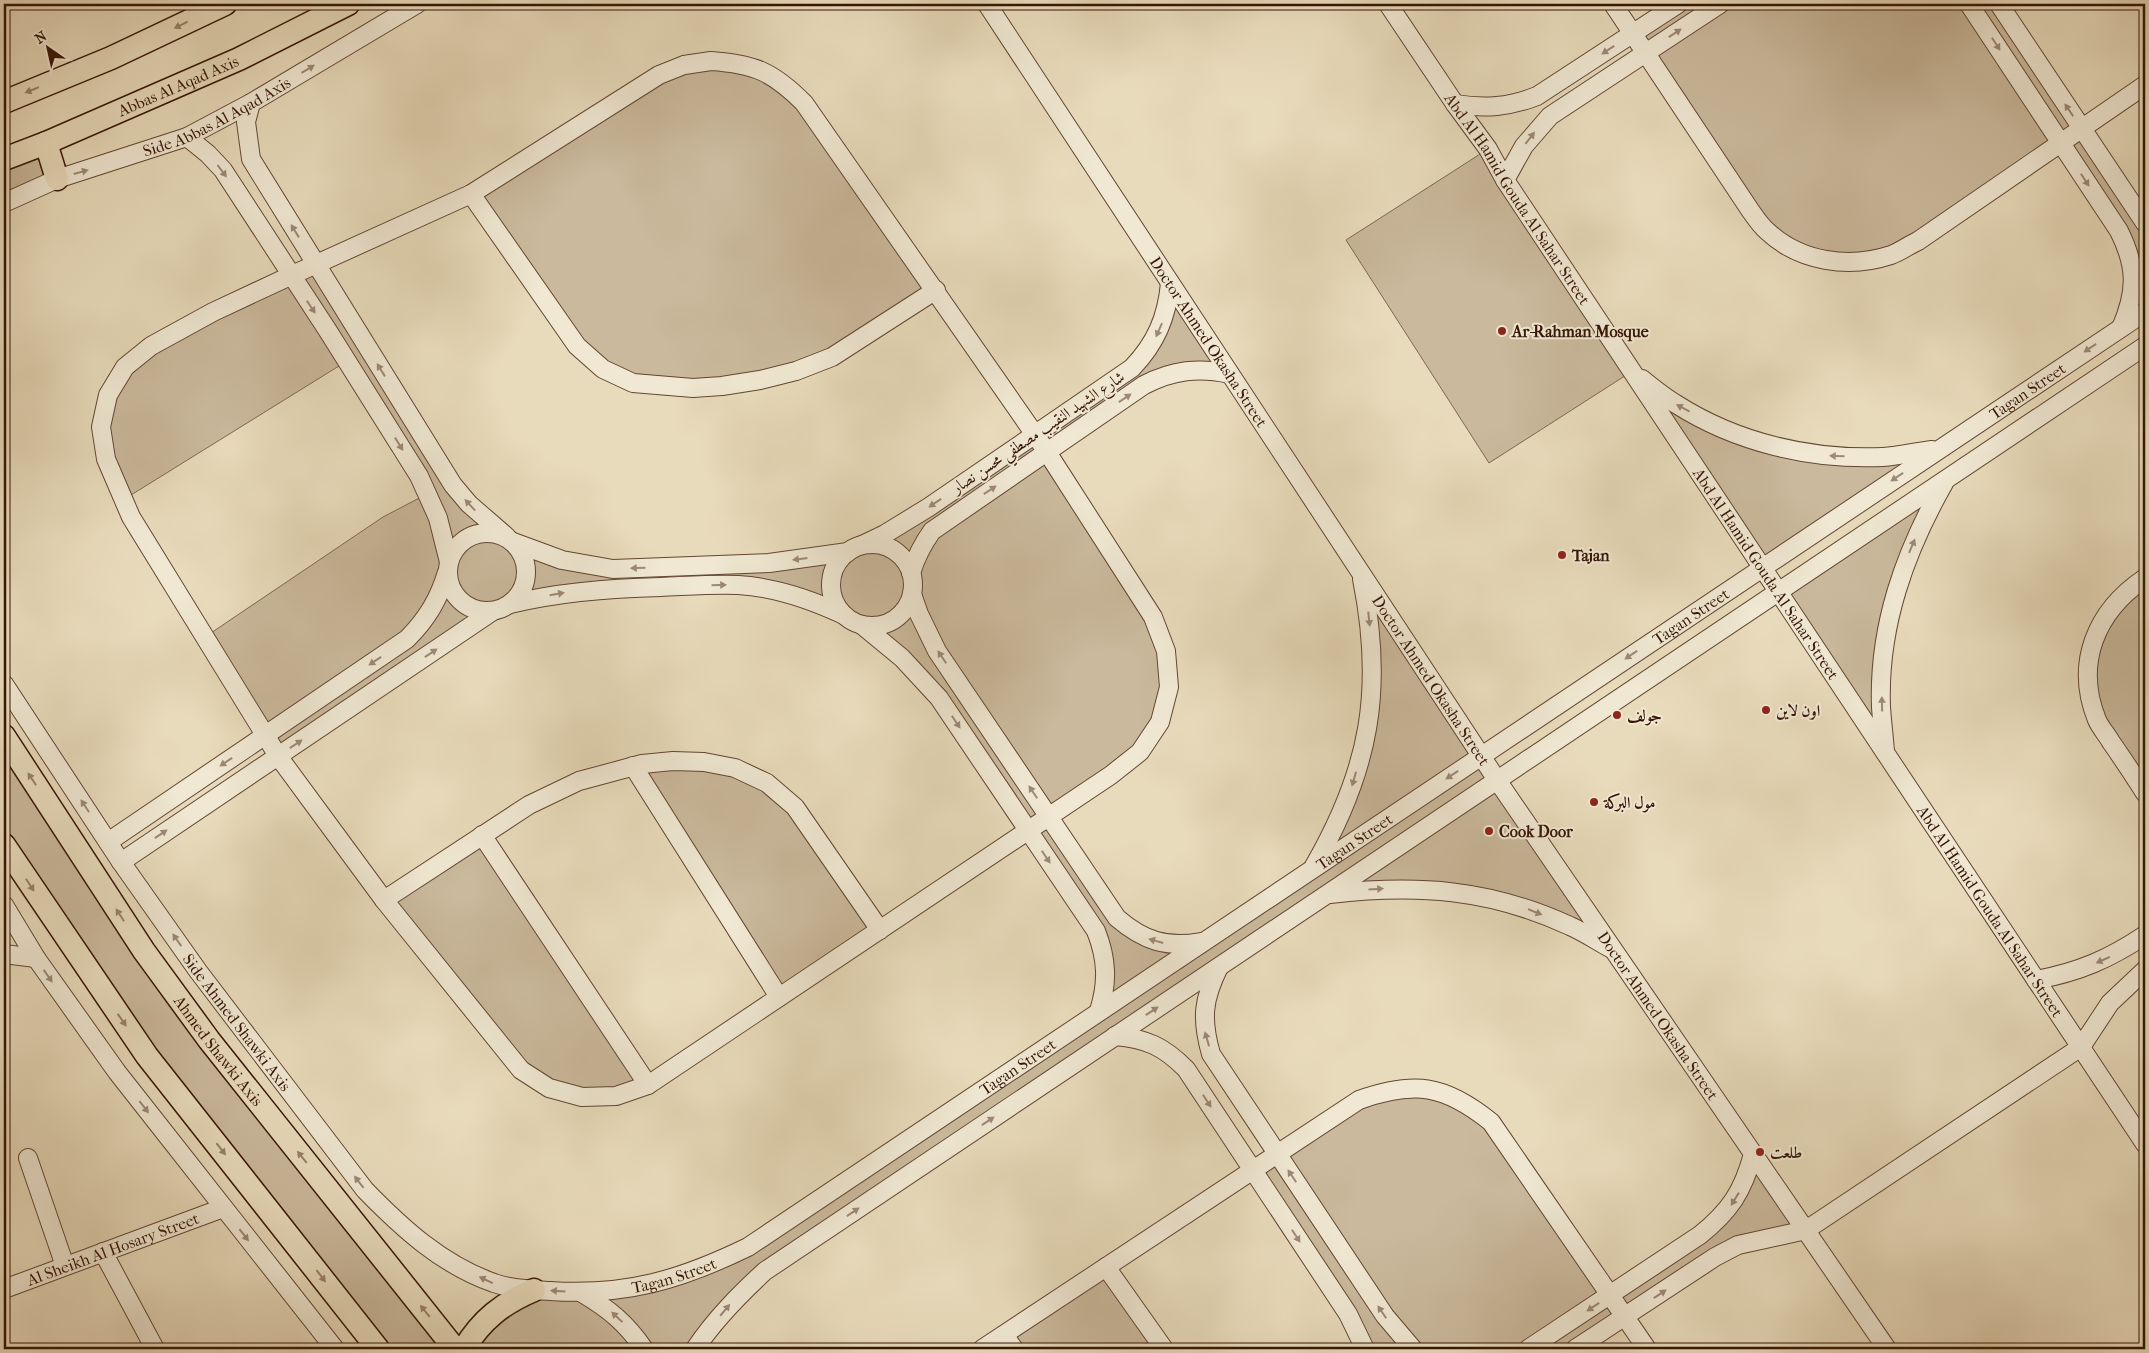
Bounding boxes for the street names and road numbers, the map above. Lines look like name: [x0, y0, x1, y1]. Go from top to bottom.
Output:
street label: Abbas Al Aqad Axis: [114, 51, 241, 120]
street label: Side Abbas Al Aqad Axis: [140, 72, 294, 160]
street label: Abd Al Hamid Gouda Al Sahar Street: [1440, 88, 1595, 308]
street label: Doctor Ahmed Okasha Street: [1146, 253, 1272, 431]
street label: Tagan Street: [1986, 358, 2069, 423]
street label: شارع الشهيد النقيب مصطفي محسن نصار: [946, 367, 1131, 503]
street label: Abd Al Hamid Gouda Al Sahar Street: [1689, 463, 1844, 683]
street label: Tagan Street: [1649, 584, 1733, 648]
street label: Doctor Ahmed Okasha Street: [1368, 591, 1494, 769]
street label: Abd Al Hamid Gouda Al Sahar Street: [1913, 801, 2068, 1021]
street label: Tagan Street: [1312, 809, 1396, 874]
street label: Doctor Ahmed Okasha Street: [1594, 927, 1723, 1104]
street label: Side Ahmed Shawki Axis: [180, 949, 296, 1095]
street label: Ahmed Shawki Axis: [171, 991, 267, 1109]
street label: Tagan Street: [976, 1034, 1060, 1099]
street label: Al Sheikh Al Hosary Street: [23, 1208, 202, 1290]
street label: Tagan Street: [630, 1253, 719, 1297]

